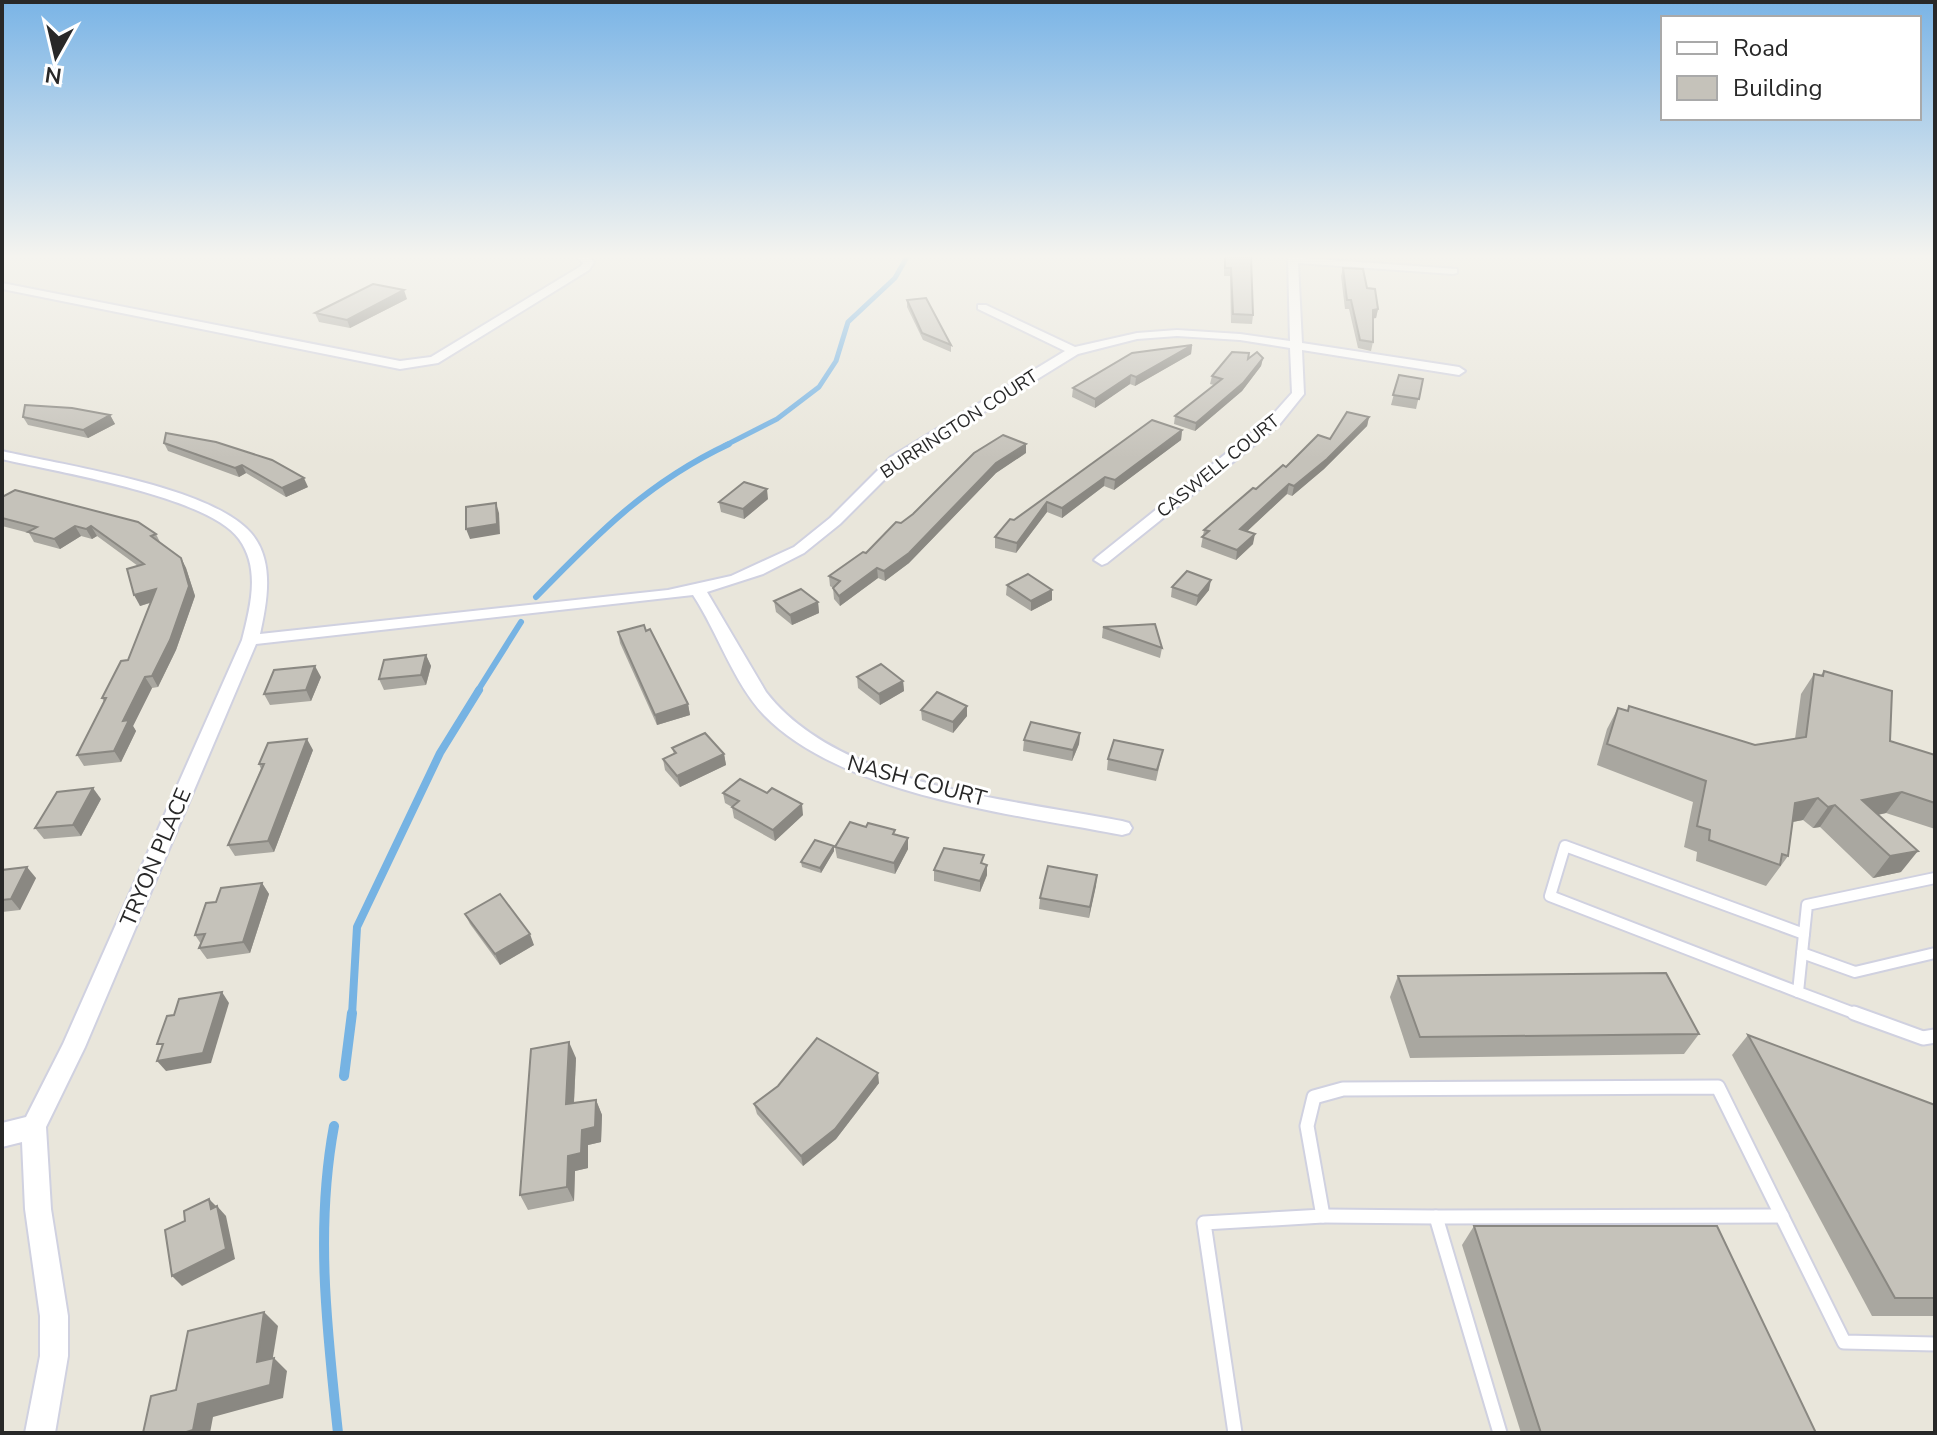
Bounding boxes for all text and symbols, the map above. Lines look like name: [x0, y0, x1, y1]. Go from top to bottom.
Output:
north arrow: [16, 16, 96, 96]
legend: [1661, 16, 1921, 120]
text: Road: [1733, 32, 1789, 64]
text: N: [43, 59, 64, 91]
text: Building: [1733, 72, 1823, 104]
street label: BURRINGTON COURT: [876, 364, 1042, 484]
street label: CASWELL COURT: [1152, 409, 1284, 523]
street label: NASH COURT: [844, 748, 990, 814]
street label: TRYON PLACE: [113, 784, 199, 931]

